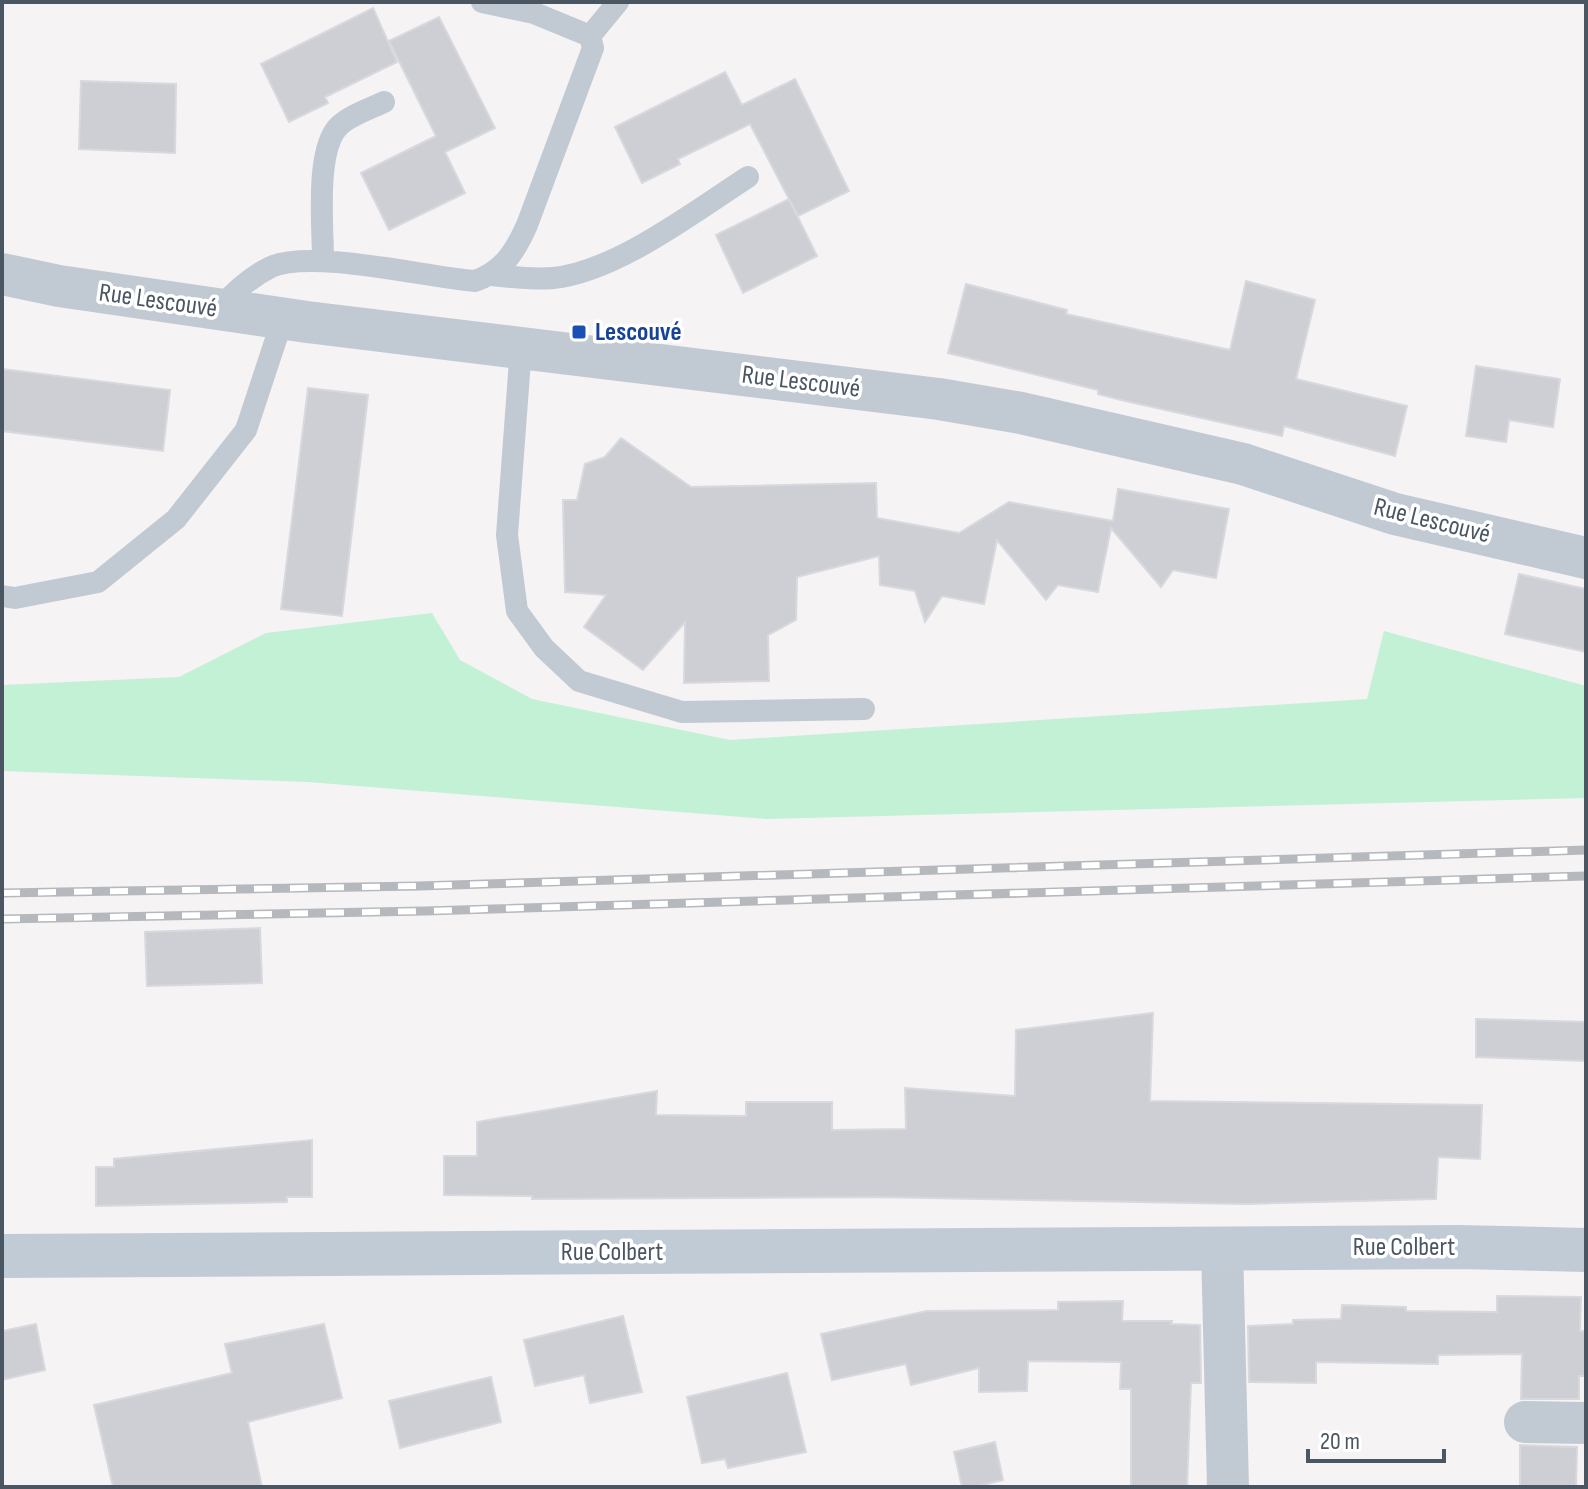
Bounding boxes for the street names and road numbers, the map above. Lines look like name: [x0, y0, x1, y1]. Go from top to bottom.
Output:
street label: Rue Lescouvé: [97, 277, 219, 325]
street label: Rue Lescouvé: [740, 359, 862, 405]
street label: Rue Lescouvé: [1371, 492, 1493, 550]
street label: Rue Colbert: [1353, 1232, 1455, 1263]
street label: Rue Colbert: [561, 1237, 663, 1268]

